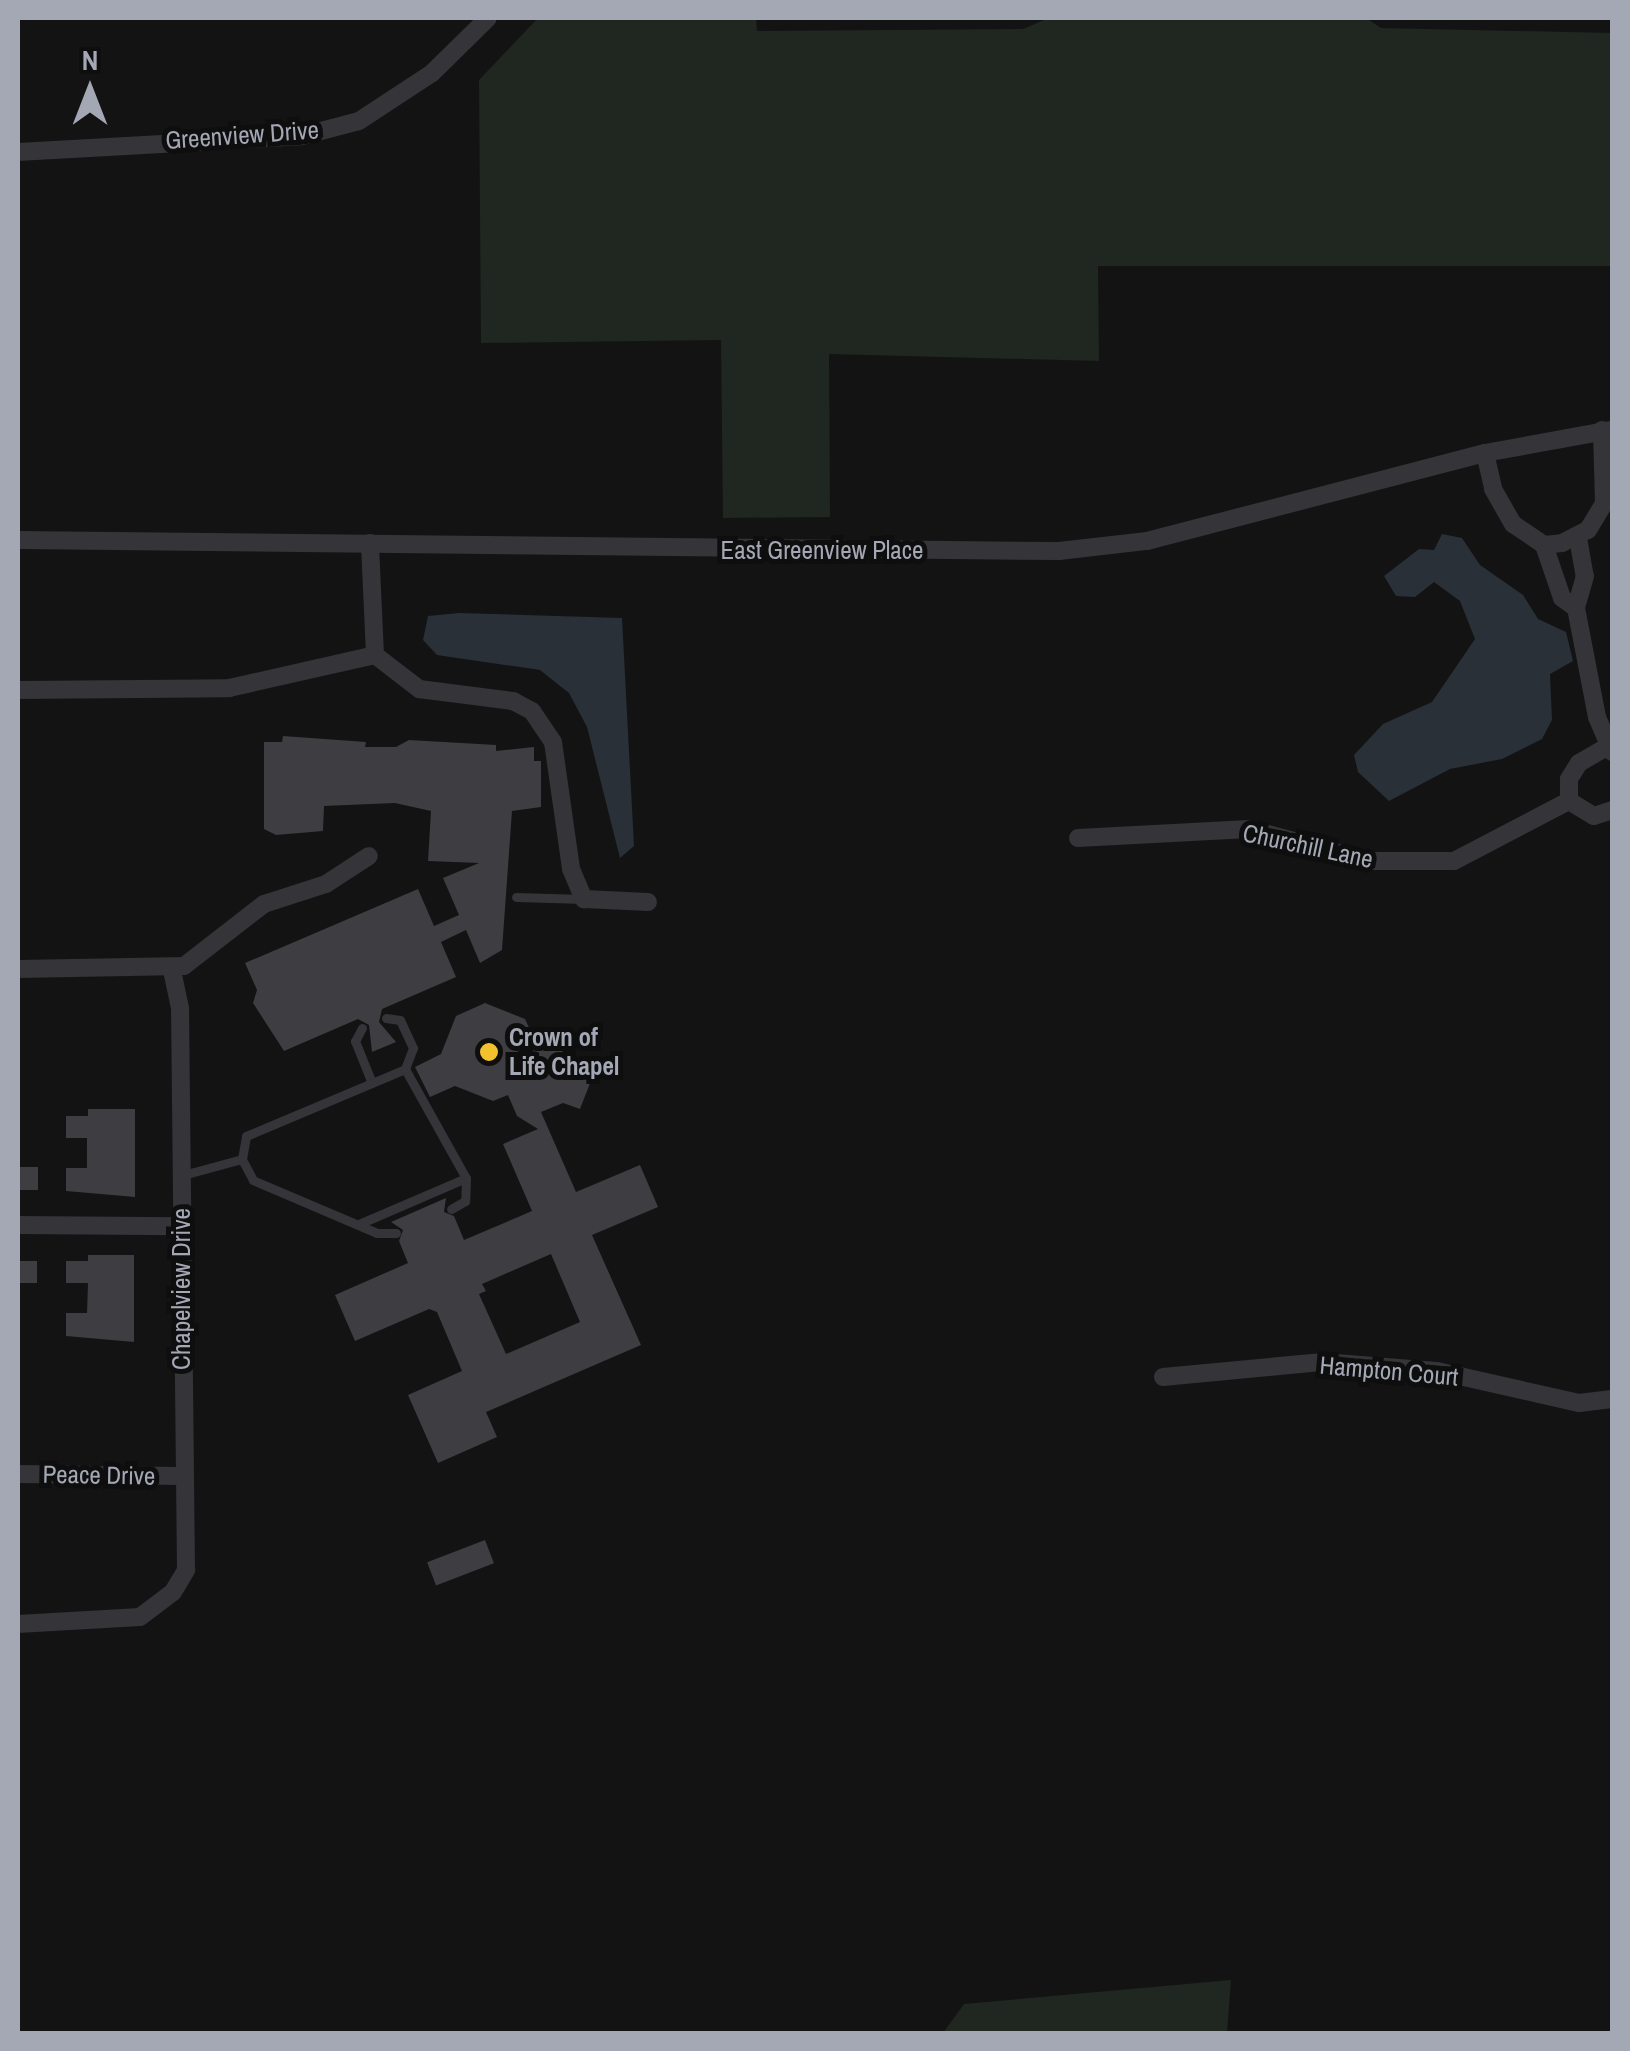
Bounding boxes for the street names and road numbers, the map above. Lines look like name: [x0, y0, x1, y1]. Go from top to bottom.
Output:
street label: Greenview Drive: [164, 115, 320, 155]
street label: East Greenview Place: [721, 535, 923, 565]
street label: Churchill Lane: [1240, 818, 1376, 874]
street label: Chapelview Drive: [166, 1208, 196, 1370]
street label: Hampton Court: [1318, 1350, 1460, 1392]
street label: Peace Drive: [42, 1459, 156, 1491]

